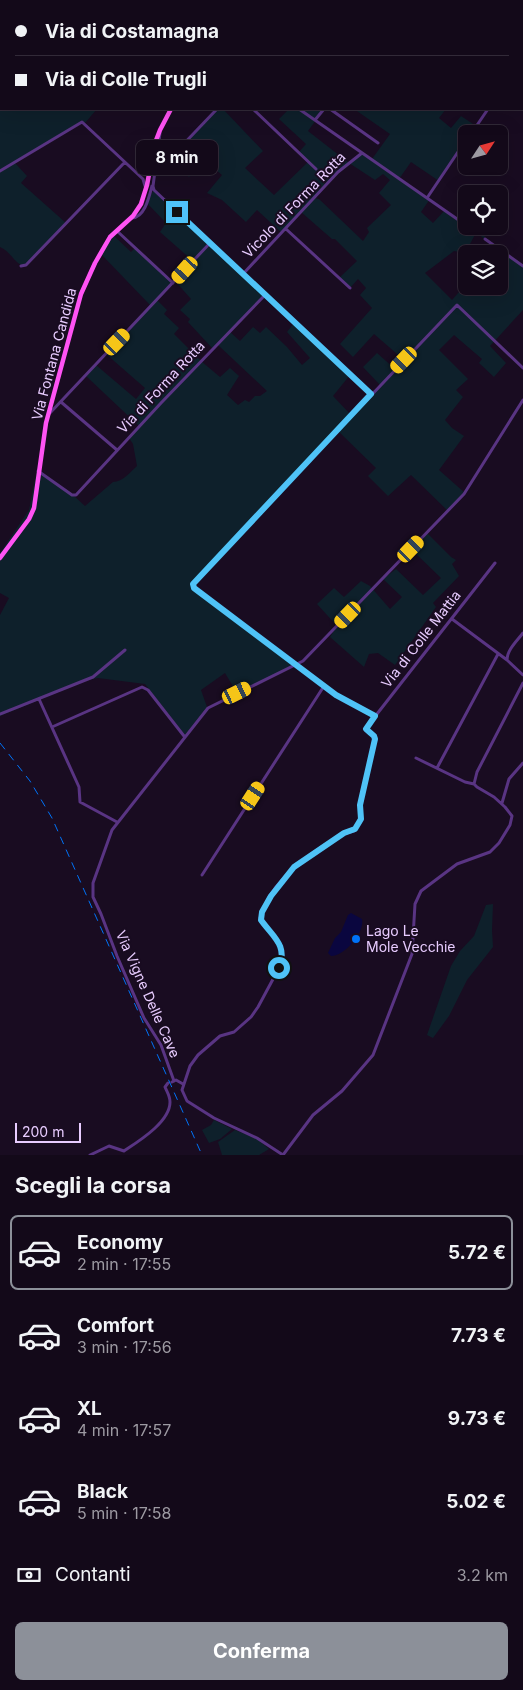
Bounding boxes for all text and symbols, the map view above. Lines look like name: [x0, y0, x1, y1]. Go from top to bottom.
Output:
text: Via di Costamagna: [45, 20, 219, 43]
text: Via di Colle Trugli: [45, 68, 207, 91]
north arrow: [458, 125, 508, 175]
map controls: [458, 125, 508, 295]
callout: 8 min: [136, 140, 218, 174]
text: 8 min: [155, 147, 199, 167]
street label: Vicolo di Forma Rotta: [239, 148, 349, 261]
button: locate: [458, 185, 508, 235]
route end: [166, 201, 188, 223]
button: layers: [458, 245, 508, 295]
car: [169, 254, 200, 286]
street label: Via Fontana Candida: [28, 286, 79, 422]
car: [101, 326, 132, 358]
street label: Via di Forma Rotta: [113, 337, 208, 436]
car: [388, 344, 419, 376]
car: [395, 533, 426, 565]
street label: Via di Colle Mattia: [377, 587, 464, 691]
car: [332, 599, 363, 631]
car: [220, 680, 253, 706]
car: [238, 779, 267, 813]
place label: Lago Le Mole Vecchie: [366, 922, 455, 955]
street label: Via Vigne Delle Cave: [113, 927, 184, 1060]
marker: Lago Le Mole Vecchie: [350, 933, 362, 945]
route start: [268, 957, 290, 979]
scale bar: [15, 1120, 81, 1143]
text: 200 m: [22, 1123, 64, 1140]
text: Scegli la corsa: [15, 1172, 171, 1198]
icon: car: [17, 1230, 62, 1275]
text: Economy: [77, 1231, 163, 1254]
text: 5.72 €: [448, 1241, 506, 1264]
text: 2 min · 17:55: [77, 1254, 171, 1274]
icon: car: [17, 1313, 62, 1358]
text: Comfort: [77, 1314, 154, 1337]
text: 7.73 €: [451, 1324, 506, 1347]
text: 3 min · 17:56: [77, 1337, 172, 1357]
icon: car: [17, 1396, 62, 1441]
text: XL: [77, 1397, 102, 1420]
text: 9.73 €: [448, 1407, 506, 1430]
text: 4 min · 17:57: [77, 1420, 171, 1440]
icon: car: [17, 1479, 62, 1524]
text: Black: [77, 1480, 128, 1503]
text: 5.02 €: [446, 1490, 506, 1513]
text: 5 min · 17:58: [77, 1503, 171, 1523]
icon: cash: [15, 1561, 43, 1589]
text: Contanti: [55, 1563, 131, 1586]
text: 3.2 km: [457, 1565, 508, 1585]
button: Conferma: [15, 1622, 508, 1680]

